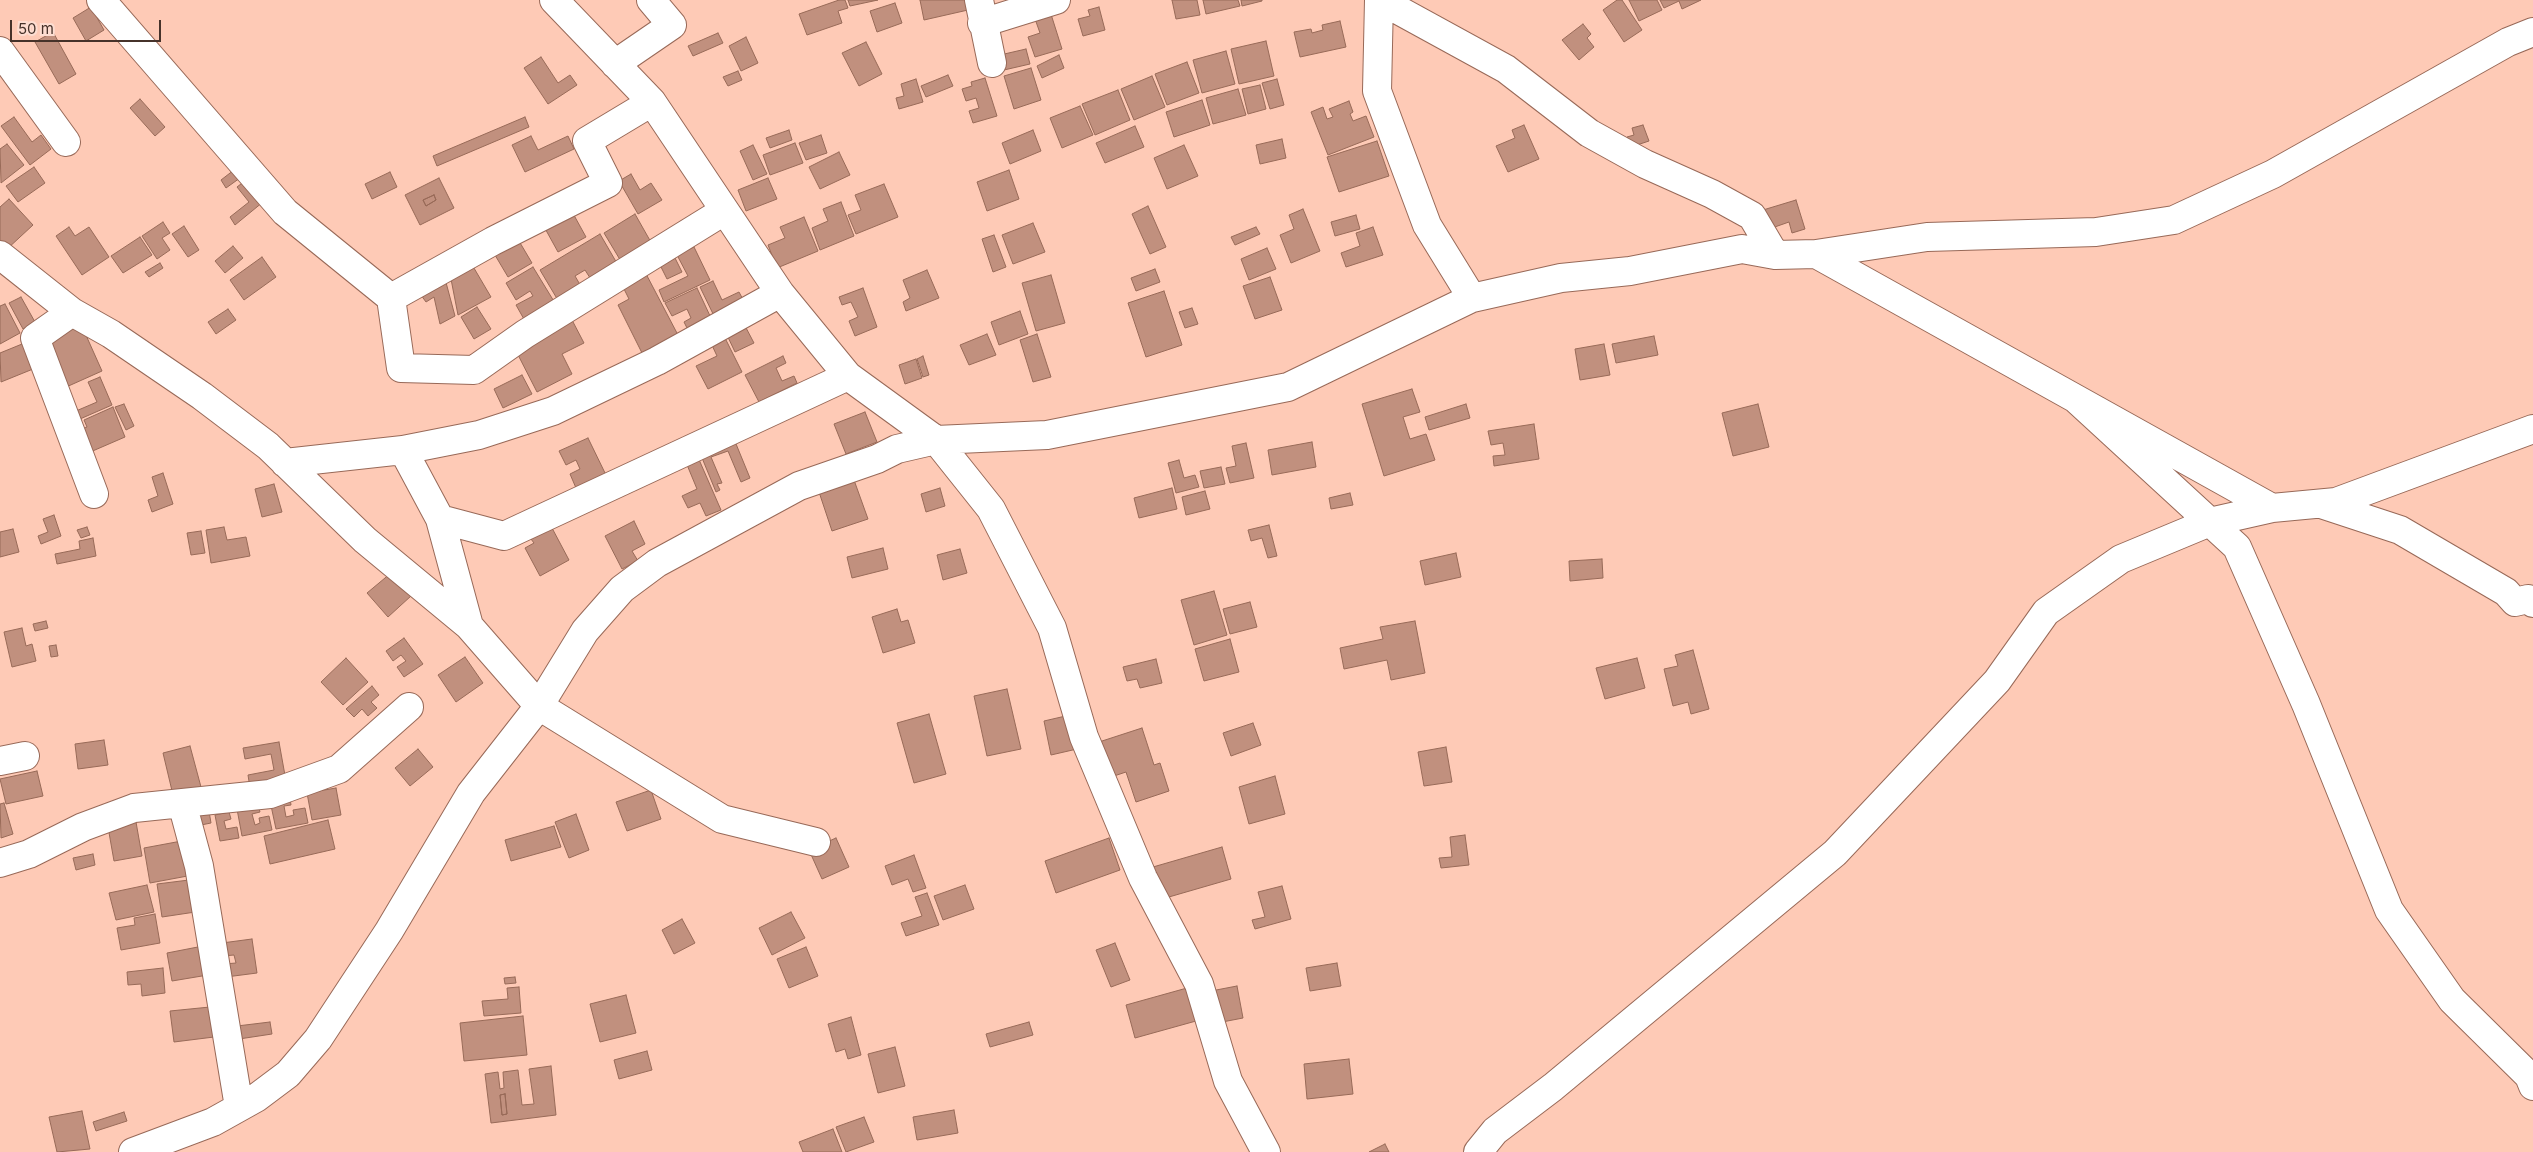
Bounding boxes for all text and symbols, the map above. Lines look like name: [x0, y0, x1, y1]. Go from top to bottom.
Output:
scale bar: [12, 10, 164, 42]
text: 50 m: [18, 19, 54, 38]

